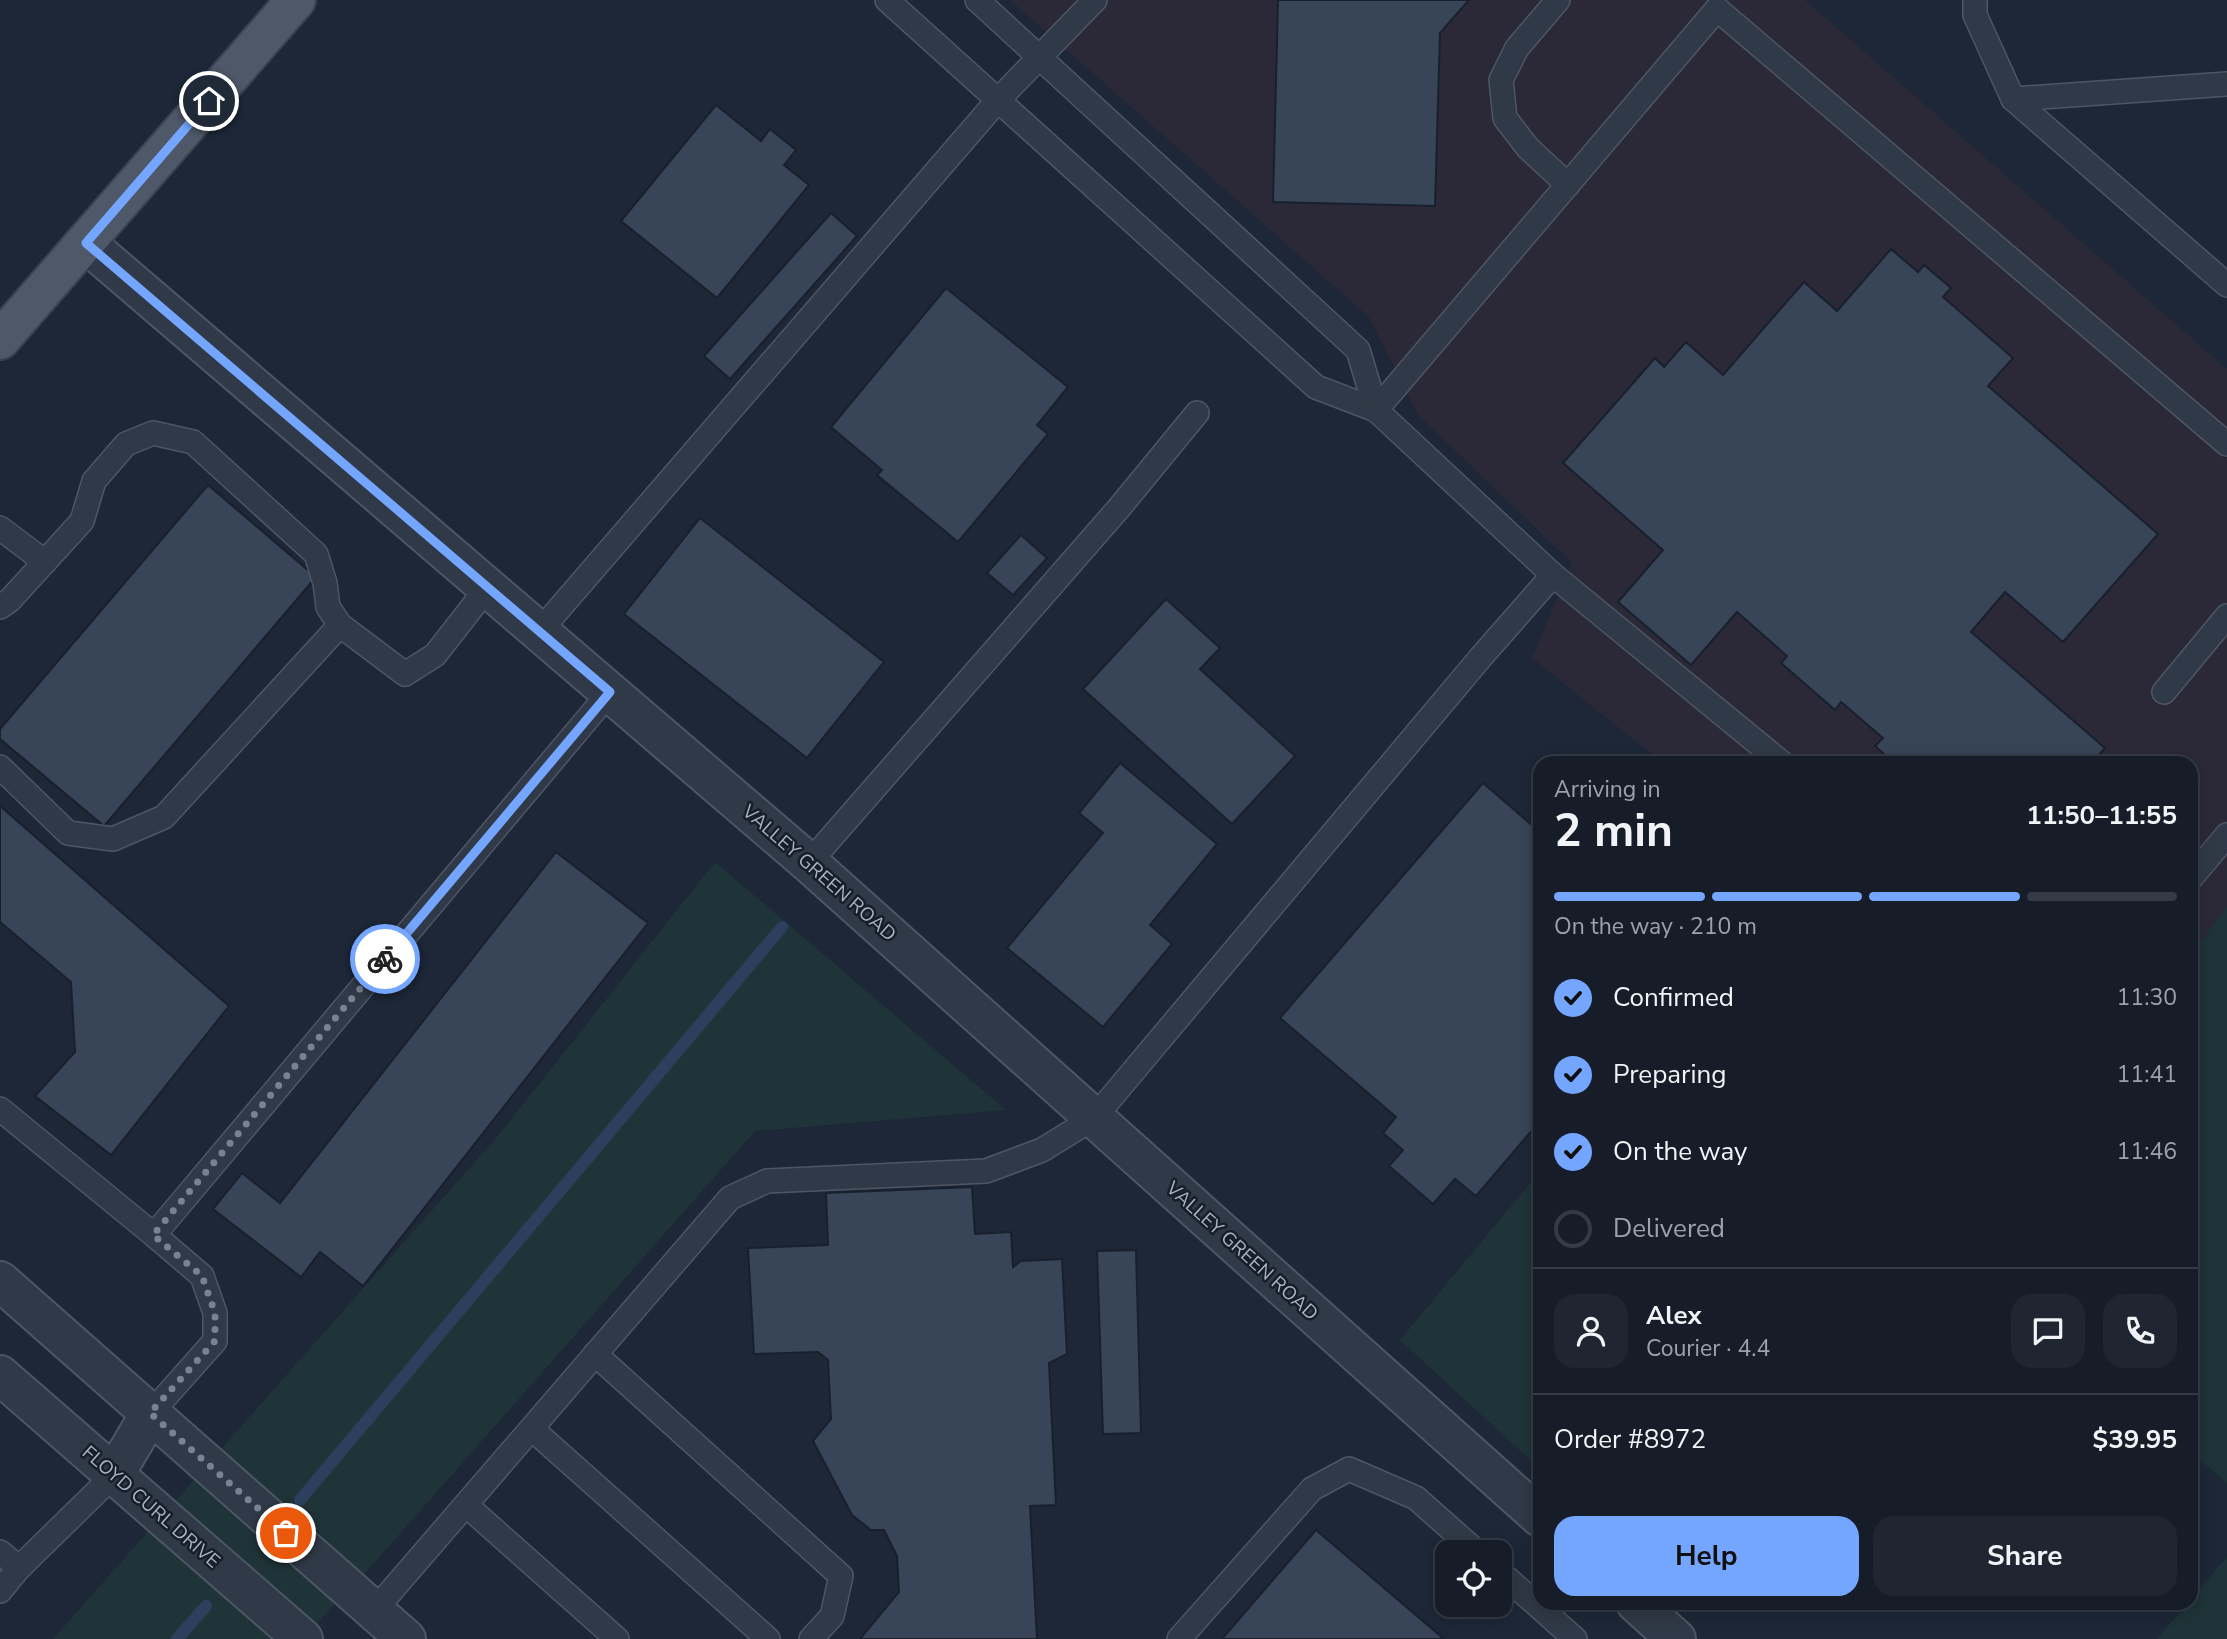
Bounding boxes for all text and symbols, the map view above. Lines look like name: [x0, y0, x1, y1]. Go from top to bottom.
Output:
pin: [179, 71, 239, 131]
icon: home: [190, 82, 228, 120]
text: Arriving in: [1554, 774, 1661, 805]
street label: VALLEY GREEN ROAD: [736, 798, 902, 947]
text: 11:50–11:55: [2026, 798, 2177, 833]
text: 2 min: [1554, 799, 1673, 862]
text: On the way · 210 m: [1554, 911, 1757, 942]
courier: [350, 924, 420, 994]
icon: bike: [366, 940, 404, 978]
icon: check: [1554, 979, 1592, 1017]
text: Confirmed: [1613, 980, 1734, 1015]
text: 11:30: [2117, 982, 2177, 1013]
icon: check: [1554, 1056, 1592, 1094]
text: Preparing: [1613, 1057, 1726, 1092]
text: 11:41: [2117, 1059, 2177, 1090]
icon: check: [1554, 1133, 1592, 1171]
text: On the way: [1613, 1134, 1747, 1169]
text: 11:46: [2117, 1136, 2177, 1167]
street label: VALLEY GREEN ROAD: [1160, 1175, 1324, 1326]
text: Delivered: [1613, 1211, 1725, 1246]
button: person: [1554, 1294, 1628, 1368]
button: chat: [2011, 1294, 2085, 1368]
button: phone: [2103, 1294, 2177, 1368]
text: Alex: [1646, 1298, 1702, 1333]
text: Courier · 4.4: [1646, 1333, 1770, 1364]
text: Order #8972: [1554, 1422, 1706, 1457]
text: $39.95: [2093, 1422, 2177, 1457]
street label: FLOYD CURL DRIVE: [77, 1440, 225, 1574]
pin: [256, 1503, 316, 1563]
icon: bag: [267, 1514, 305, 1552]
button: Help: [1554, 1516, 1859, 1596]
button: Share: [1873, 1516, 2177, 1596]
map controls: [1435, 1540, 1512, 1617]
button: locate: [1435, 1540, 1512, 1617]

